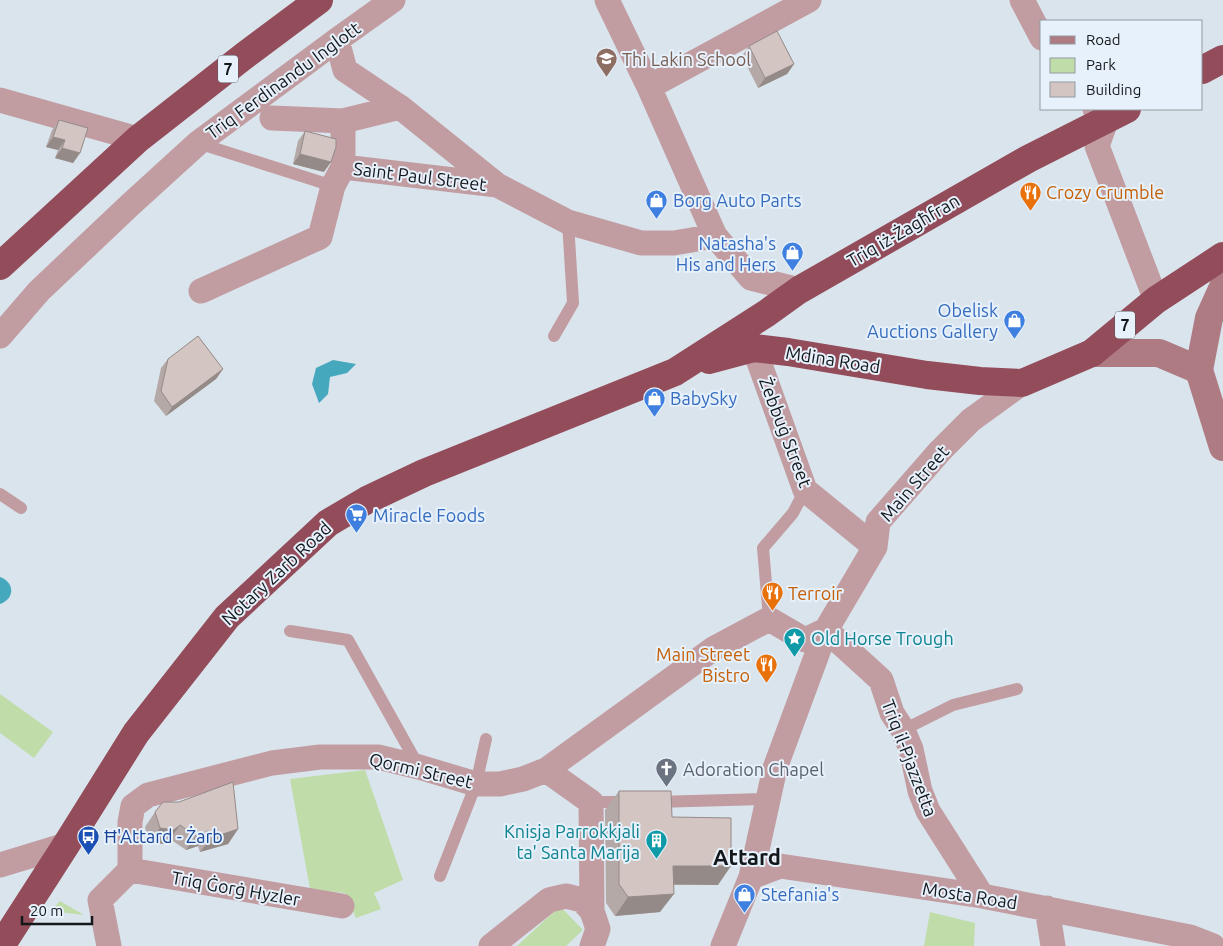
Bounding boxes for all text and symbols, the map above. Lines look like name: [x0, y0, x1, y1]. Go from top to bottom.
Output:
street label: Triq Ferdinandu Inglott: [202, 17, 364, 143]
legend: [1040, 20, 1203, 110]
text: Road: [1086, 31, 1121, 48]
school or university icon: Thi Lakin School: [594, 47, 618, 78]
place label: Thi Lakin School: [622, 49, 751, 69]
road number: 7: [218, 56, 238, 82]
text: Park: [1086, 56, 1116, 73]
text: Building: [1086, 81, 1141, 98]
street label: Saint Paul Street: [352, 158, 488, 194]
restaurant icon: Crozy Crumble: [1018, 180, 1042, 211]
place label: Crozy Crumble: [1046, 182, 1164, 202]
shop icon: Borg Auto Parts: [645, 188, 669, 219]
place label: Borg Auto Parts: [673, 190, 802, 210]
street label: Triq iż-Żagħfran: [843, 190, 963, 270]
place label: Natasha's His and Hers: [676, 233, 776, 274]
shop icon: Natasha's His and Hers: [780, 241, 804, 272]
place label: Obelisk Auctions Gallery: [867, 300, 998, 341]
shop icon: Obelisk Auctions Gallery: [1002, 308, 1026, 339]
road number: 7: [1115, 312, 1135, 338]
street label: Mdina Road: [784, 342, 882, 376]
street label: Żebbuġ Street: [756, 374, 816, 490]
shop icon: BabySky: [642, 386, 666, 417]
place label: BabySky: [670, 388, 737, 408]
street label: Main Street: [876, 441, 952, 525]
supermarket icon: Miracle Foods: [345, 503, 369, 534]
place label: Miracle Foods: [373, 505, 485, 525]
street label: Notary Zarb Road: [217, 517, 335, 629]
restaurant icon: Terroir: [760, 581, 784, 612]
place label: Terroir: [788, 583, 843, 603]
place icon: Old Horse Trough: [783, 626, 807, 657]
place label: Old Horse Trough: [811, 628, 954, 648]
place label: Main Street Bistro: [656, 644, 750, 685]
restaurant icon: Main Street Bistro: [754, 652, 778, 683]
street label: Triq il-Pjazzetta: [879, 697, 941, 819]
street label: Qormi Street: [367, 748, 475, 793]
church icon: Adoration Chapel: [655, 757, 679, 788]
place label: Adoration Chapel: [683, 759, 824, 779]
place label: Knisja Parrokkjali ta' Santa Marija: [504, 821, 640, 862]
bus stop icon: Ħ'Attard - Żarb: [76, 824, 100, 855]
place label: Ħ'Attard - Żarb: [104, 826, 223, 846]
building icon: Knisja Parrokkjali ta' Santa Marija: [644, 829, 668, 860]
district label: Attard: [713, 844, 781, 869]
street label: Triq Ġorġ Hyzler: [170, 867, 302, 909]
street label: Mosta Road: [921, 878, 1019, 912]
shop icon: Stefania's: [733, 882, 757, 913]
place label: Stefania's: [761, 884, 839, 904]
scale bar: [22, 894, 92, 926]
text: 20 m: [30, 902, 63, 919]

